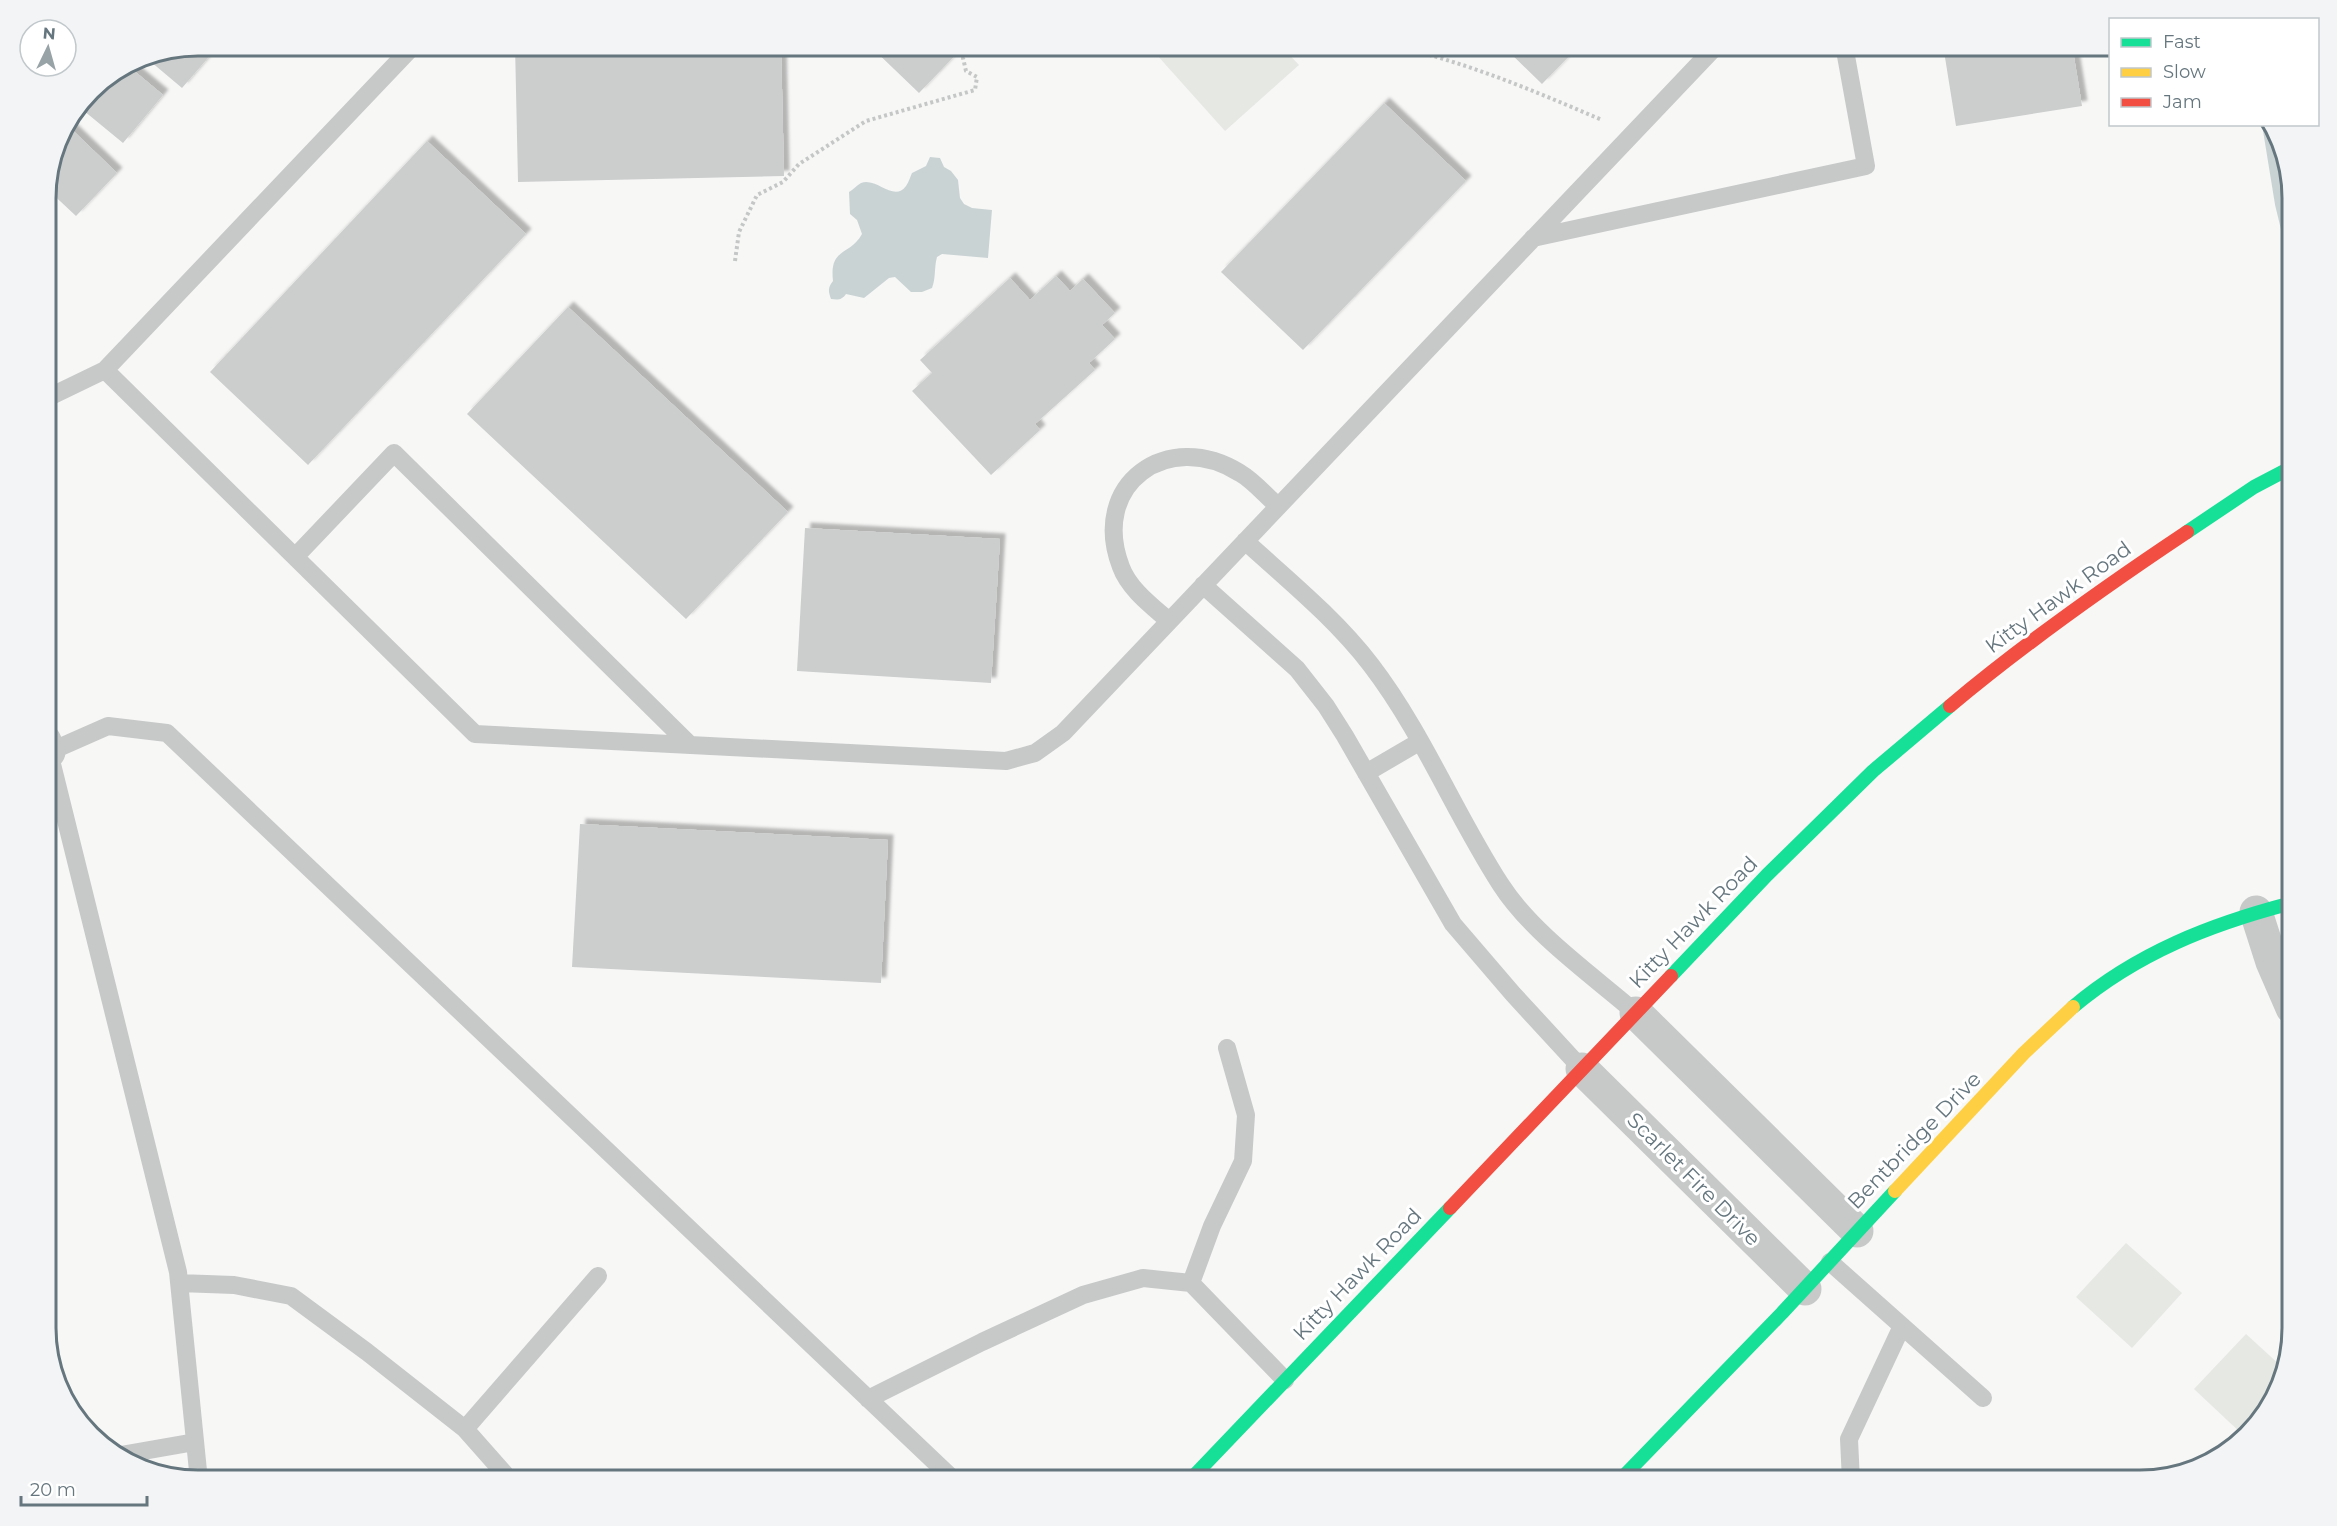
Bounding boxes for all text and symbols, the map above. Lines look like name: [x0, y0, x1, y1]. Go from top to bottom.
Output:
north arrow: [18, 18, 78, 78]
legend: [2109, 18, 2319, 126]
text: N: [42, 24, 57, 44]
text: Fast: [2163, 31, 2201, 53]
text: Slow: [2163, 61, 2206, 83]
text: Jam: [2162, 91, 2202, 113]
street label: Kitty Hawk Road: [1980, 536, 2136, 658]
street label: Kitty Hawk Road: [1624, 851, 1762, 993]
street label: Bentbridge Drive: [1842, 1066, 1986, 1214]
street label: Scarlet Fire Drive: [1622, 1107, 1766, 1251]
street label: Kitty Hawk Road: [1288, 1203, 1426, 1345]
scale bar: [21, 1469, 147, 1507]
text: 20 m: [30, 1479, 76, 1501]

